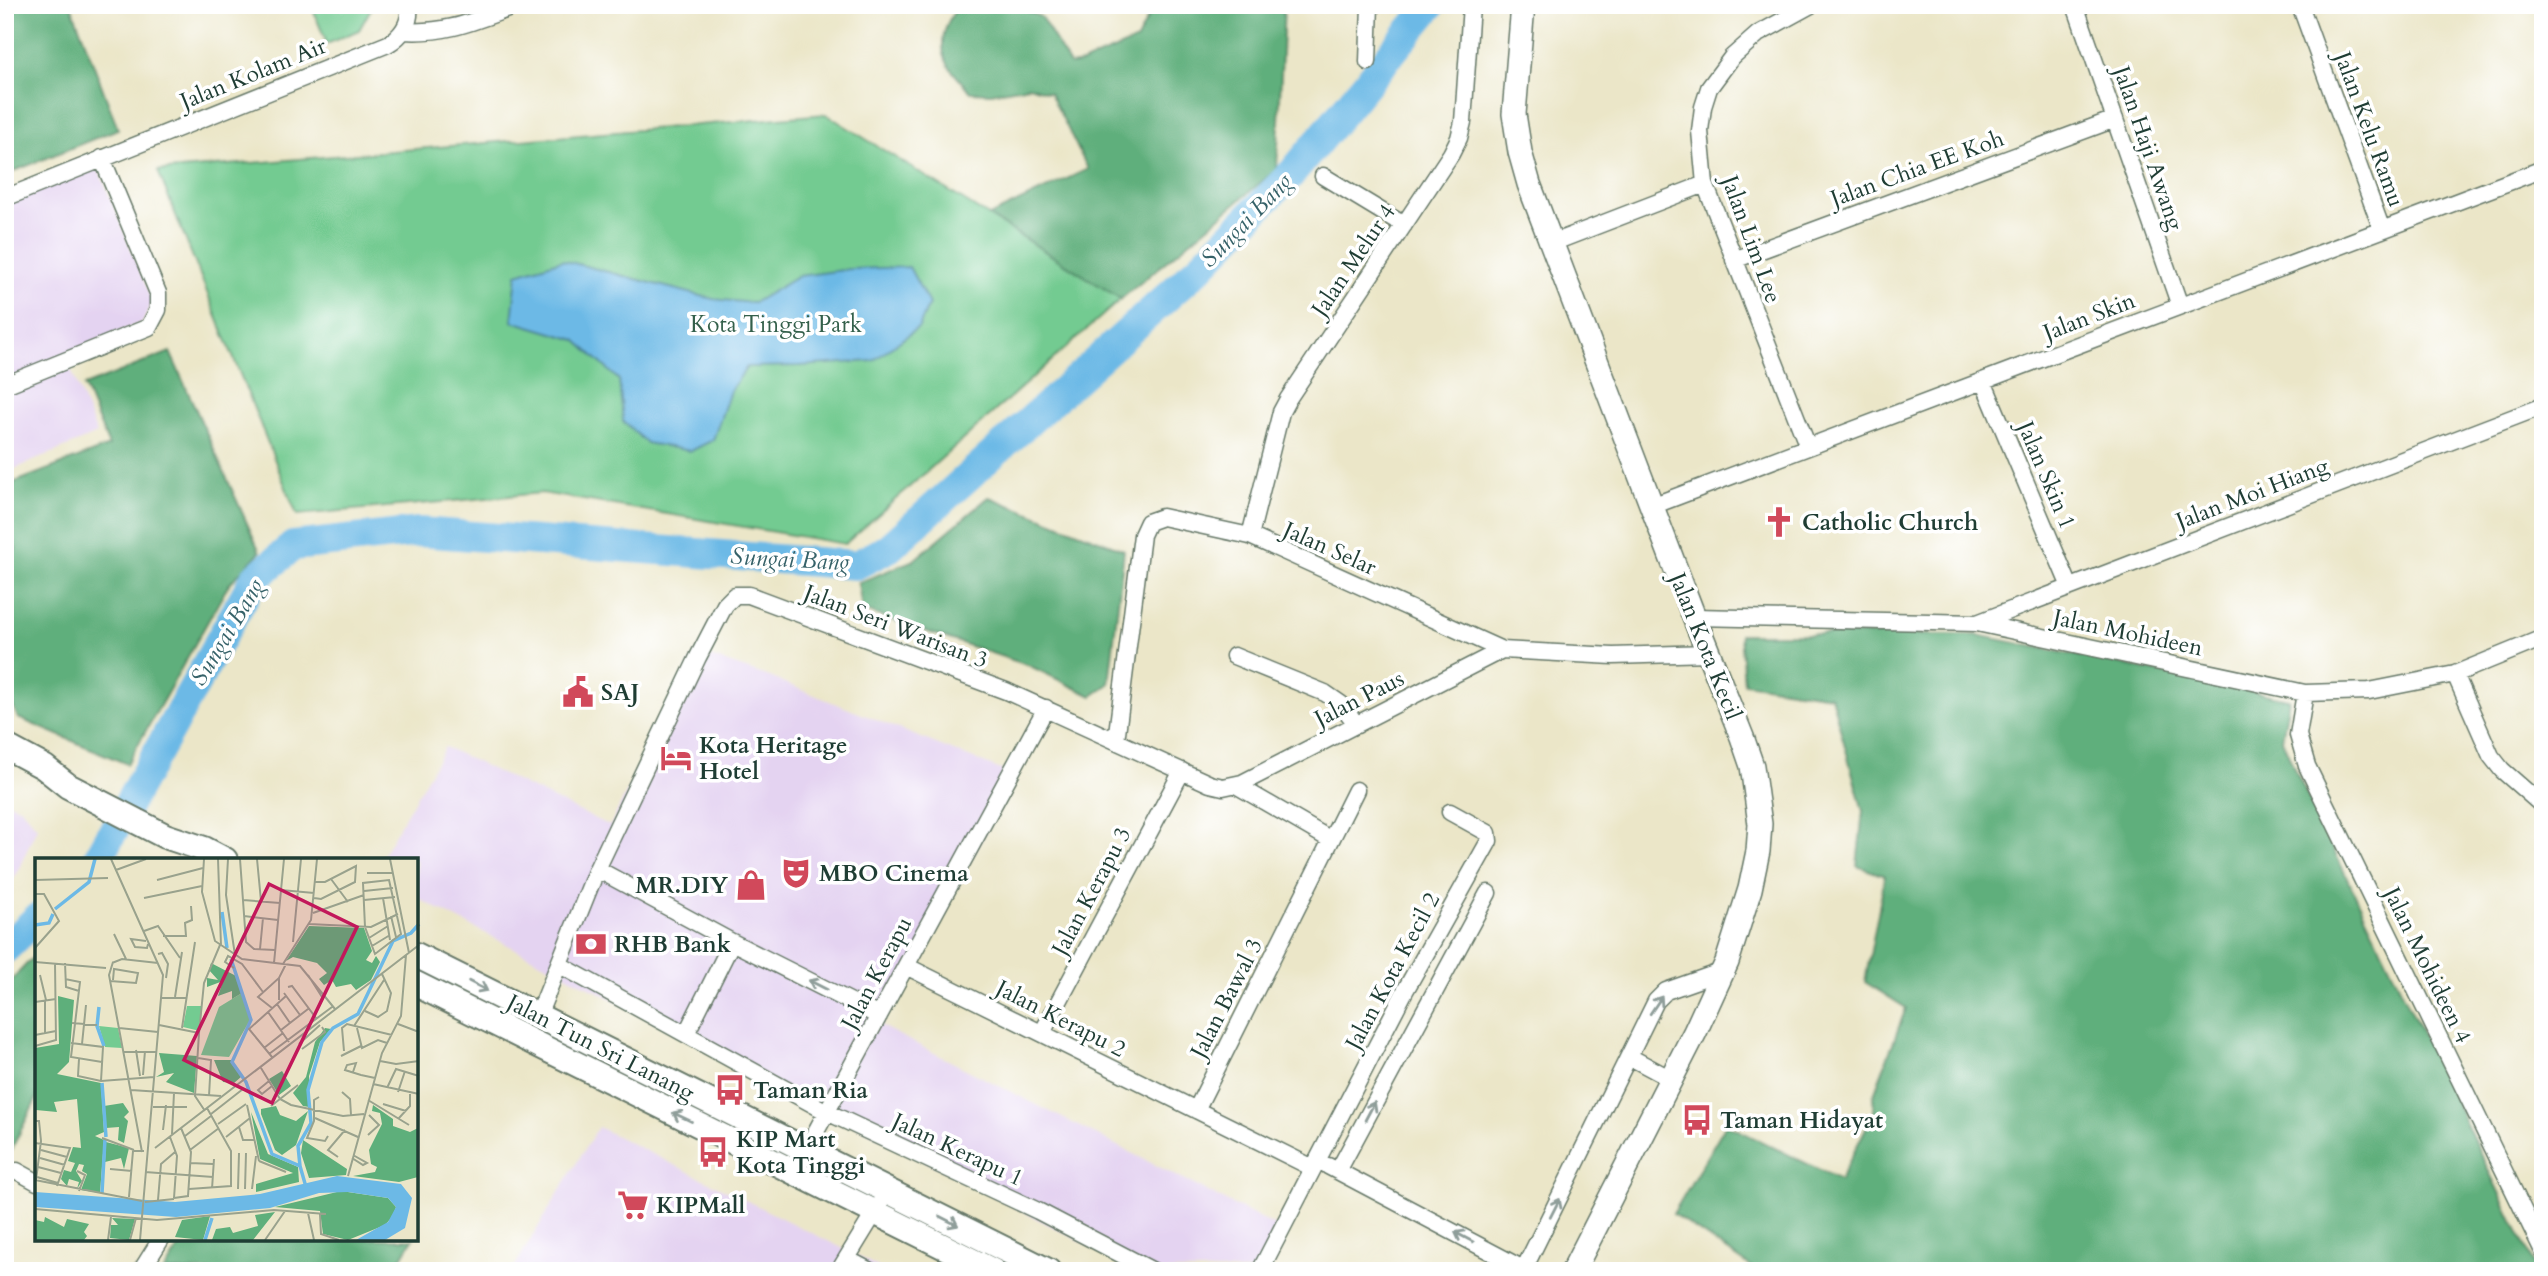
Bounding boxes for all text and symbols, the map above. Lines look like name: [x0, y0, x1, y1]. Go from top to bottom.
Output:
street label: Jalan Kolam Air: [173, 30, 331, 118]
street label: Jalan Kelu Ramu: [2326, 45, 2412, 211]
street label: Jalan Haji Awang: [2105, 59, 2191, 235]
street label: Jalan Chia EE Koh: [1823, 123, 2008, 215]
water label: Sungai Bang: [1193, 166, 1300, 275]
street label: Jalan Lim Lee: [1713, 168, 1789, 307]
street label: Jalan Melur 4: [1303, 198, 1403, 325]
street label: Jalan Skin: [2036, 285, 2140, 349]
park label: Kota Tinggi Park: [690, 309, 863, 340]
street label: Jalan Skin 1: [2009, 414, 2083, 534]
street label: Jalan Moi Hiang: [2169, 450, 2333, 538]
church icon: Catholic Church: [1762, 505, 1796, 539]
place label: Catholic Church: [1802, 507, 1978, 538]
street label: Jalan Selar: [1276, 513, 1382, 583]
water label: Sungai Bang: [729, 540, 851, 579]
street label: Jalan Kota Kecil: [1661, 565, 1749, 724]
water label: Sungai Bang: [183, 572, 272, 692]
street label: Jalan Seri Warisan 3: [797, 576, 992, 676]
street label: Jalan Mohideen: [2047, 601, 2206, 663]
street label: Jalan Paus: [1306, 663, 1409, 736]
public building icon: SAJ: [561, 675, 595, 709]
place label: SAJ: [601, 677, 639, 708]
place label: Kota Heritage Hotel: [699, 730, 847, 787]
hotel icon: Kota Heritage Hotel: [659, 741, 693, 775]
street label: Jalan Kerapu 3: [1043, 821, 1138, 964]
theatre icon: MBO Cinema: [779, 856, 813, 890]
inset map: [35, 858, 418, 1241]
place label: MBO Cinema: [819, 858, 969, 889]
shop icon: MR.DIY: [734, 868, 768, 902]
place label: MR.DIY: [635, 870, 729, 901]
street label: Jalan Mohideen 4: [2375, 879, 2479, 1049]
street label: Jalan Kota Kecil 2: [1336, 887, 1447, 1058]
street label: Jalan Kerapu: [832, 911, 919, 1038]
bank icon: RHB Bank: [574, 927, 608, 961]
place label: RHB Bank: [614, 929, 732, 960]
street label: Jalan Bawal 3: [1182, 933, 1270, 1066]
street label: Jalan Kerapu 2: [988, 971, 1131, 1064]
one-way arrow: [808, 978, 829, 992]
one-way arrow: [467, 979, 487, 993]
street label: Jalan Tun Sri Lanang: [499, 985, 700, 1108]
one-way arrow: [1649, 996, 1663, 1015]
bus stop icon: Taman Ria: [713, 1073, 747, 1107]
place label: Taman Ria: [753, 1075, 869, 1106]
one-way arrow: [1363, 1101, 1377, 1121]
bus stop icon: Taman Hidayat: [1680, 1103, 1714, 1137]
street label: Jalan Kerapu 1: [884, 1104, 1028, 1193]
place label: Taman Hidayat: [1720, 1105, 1883, 1136]
one-way arrow: [672, 1109, 693, 1123]
place label: KIP Mart Kota Tinggi: [736, 1124, 865, 1181]
bus stop icon: KIP Mart Kota Tinggi: [696, 1135, 730, 1169]
supermarket icon: KIPMall: [616, 1188, 650, 1222]
place label: KIPMall: [656, 1190, 746, 1221]
one-way arrow: [1549, 1198, 1563, 1219]
one-way arrow: [938, 1215, 959, 1229]
one-way arrow: [1454, 1230, 1475, 1244]

